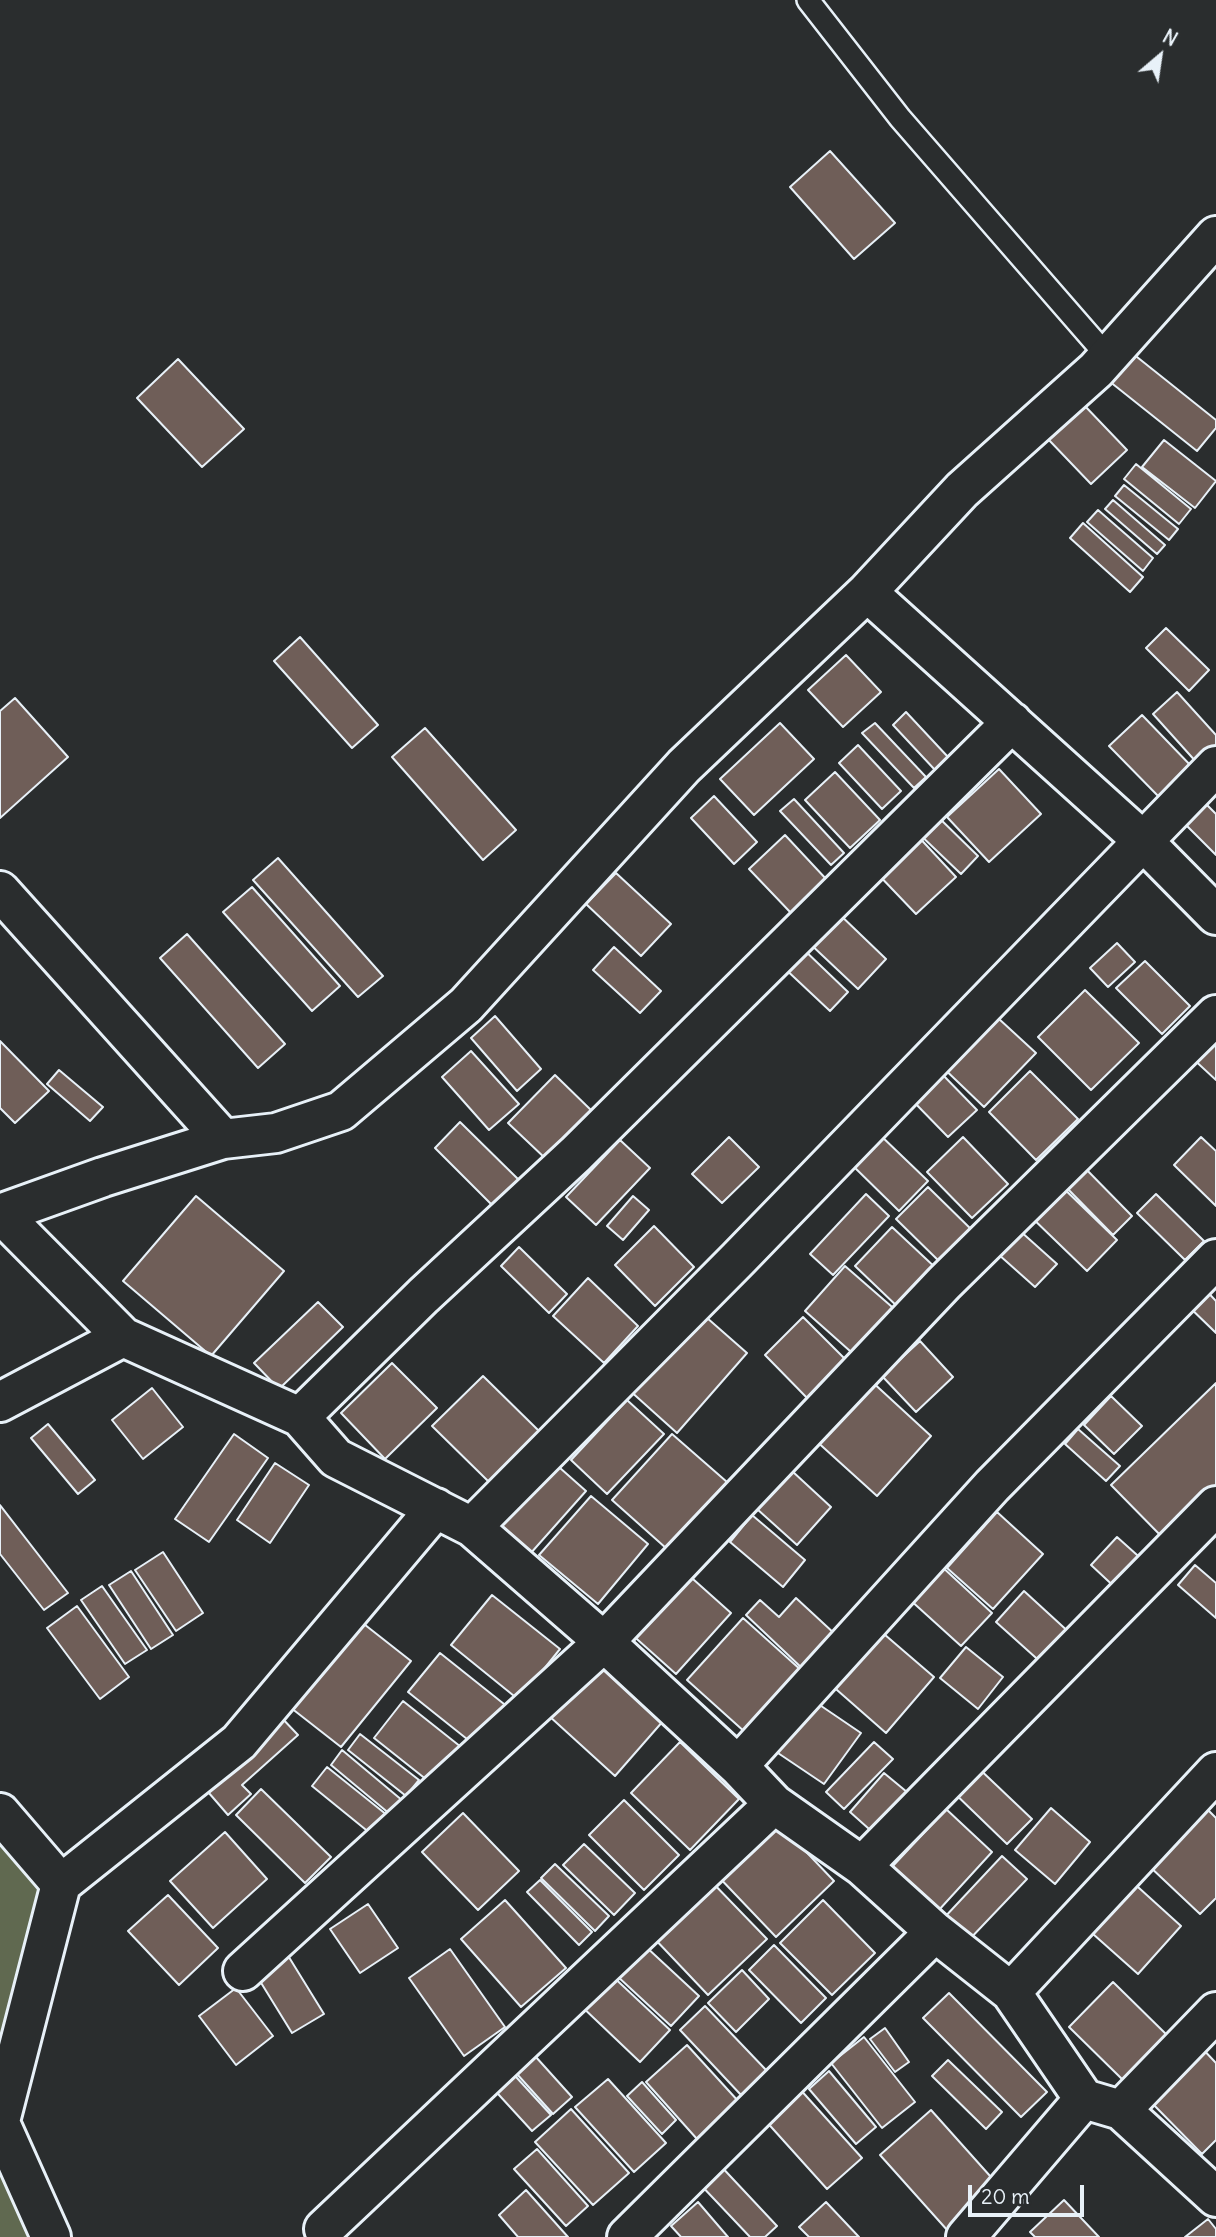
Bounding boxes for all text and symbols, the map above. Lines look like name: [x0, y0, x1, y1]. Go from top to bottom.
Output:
north arrow: [1125, 21, 1195, 91]
text: N: [1159, 24, 1182, 51]
scale bar: [971, 2170, 1086, 2214]
text: 20 m: [981, 2183, 1030, 2210]

